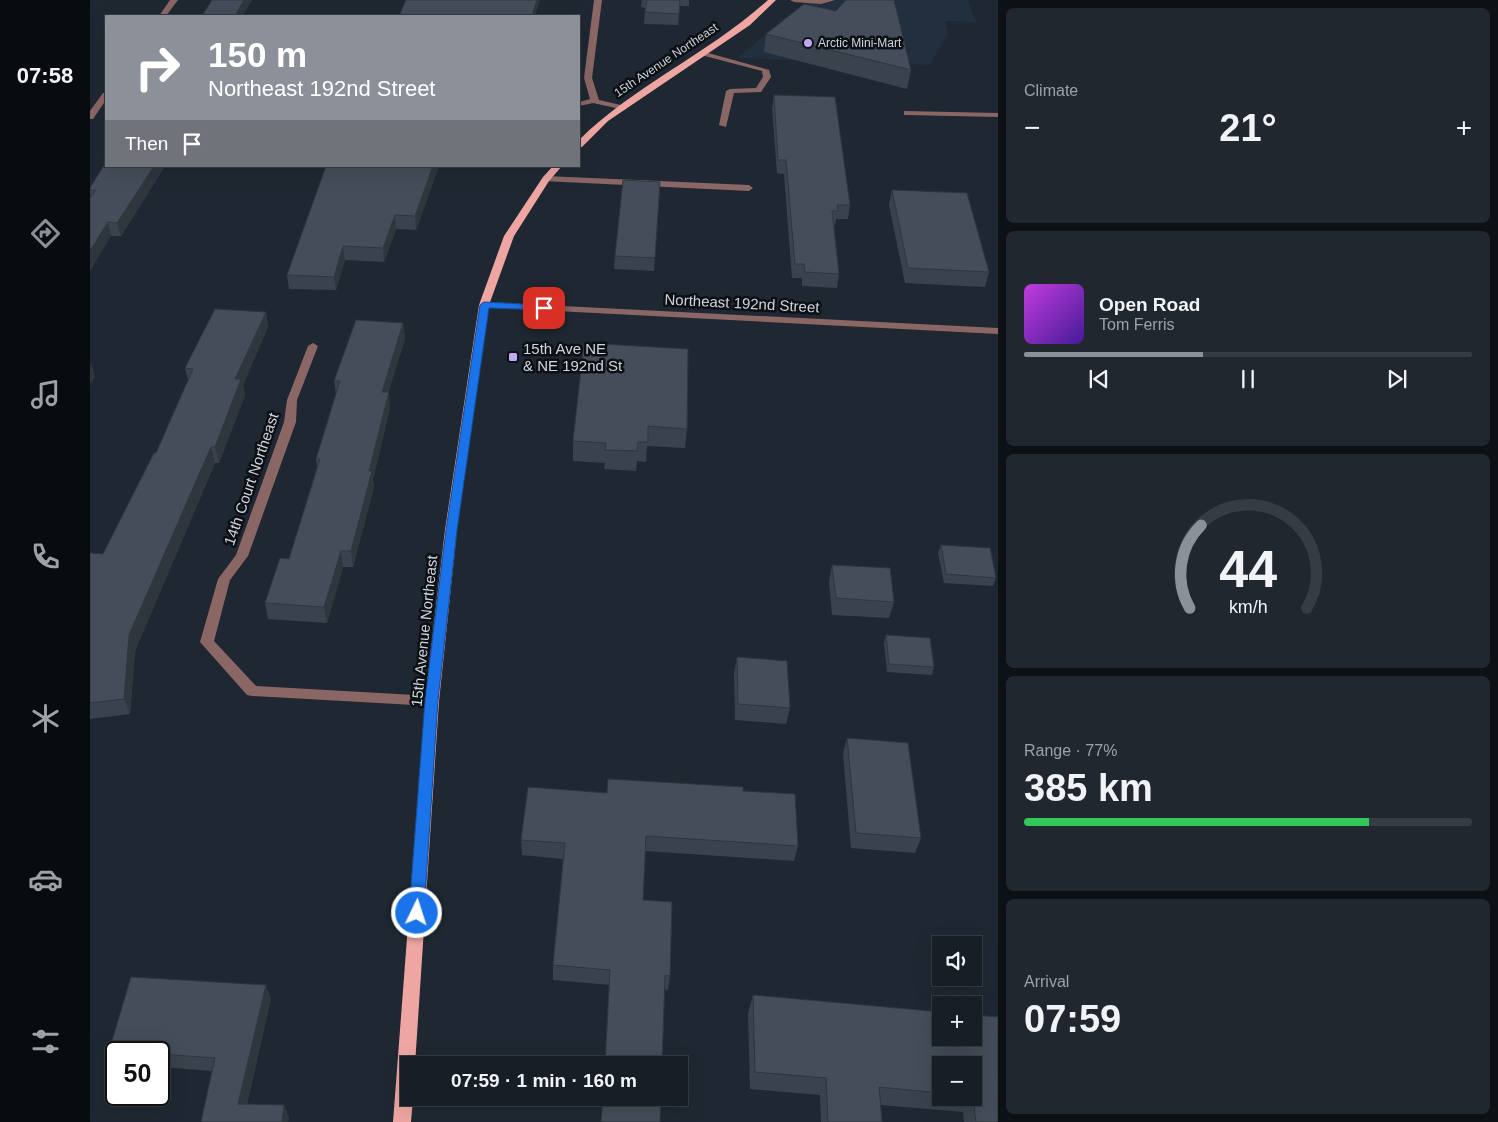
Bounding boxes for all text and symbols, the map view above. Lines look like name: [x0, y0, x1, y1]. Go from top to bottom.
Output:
street label: 15th Avenue Northeast: [612, 20, 721, 100]
icon: right: [125, 35, 190, 100]
text: 150 m: [208, 35, 307, 74]
place label: Arctic Mini-Mart: [818, 36, 902, 50]
marker: Arctic Mini-Mart: [802, 37, 814, 49]
text: 07:58: [17, 63, 73, 88]
text: Northeast 192nd Street: [208, 76, 435, 101]
text: Climate: [1024, 82, 1078, 99]
text: 21°: [1219, 107, 1277, 149]
text: −: [1024, 112, 1040, 143]
text: +: [1456, 112, 1472, 143]
icon: arrive: [178, 130, 206, 158]
text: Then: [125, 133, 168, 154]
icon: directions: [28, 216, 63, 251]
pin: [523, 287, 565, 329]
street label: Northeast 192nd Street: [664, 290, 821, 316]
icon: arrive: [530, 294, 558, 322]
text: Open Road: [1099, 294, 1200, 315]
text: Tom Ferris: [1099, 316, 1175, 333]
place label: 15th Ave NE & NE 192nd St: [523, 340, 623, 374]
marker: 15th Ave NE & NE 192nd St: [507, 351, 519, 363]
icon: previous: [1085, 365, 1113, 393]
icon: pause: [1234, 365, 1262, 393]
icon: next: [1383, 365, 1411, 393]
icon: music: [28, 377, 63, 412]
street label: 14th Court Northeast: [220, 410, 282, 548]
icon: phone: [28, 539, 63, 574]
text: 44: [1219, 540, 1277, 598]
street label: 15th Avenue Northeast: [408, 554, 441, 708]
text: km/h: [1229, 597, 1267, 617]
icon: climate: [28, 701, 63, 736]
text: Range · 77%: [1024, 742, 1117, 759]
text: 385 km: [1024, 767, 1153, 809]
icon: car: [28, 862, 63, 897]
position arrow: [390, 886, 442, 938]
map controls: [932, 936, 982, 1106]
button: sound: [932, 936, 982, 986]
text: Arrival: [1024, 973, 1069, 990]
button: +: [932, 996, 982, 1046]
text: 07:59: [1024, 998, 1121, 1040]
icon: filters: [28, 1024, 63, 1059]
speed limit sign: 50: [105, 1041, 170, 1106]
button: −: [932, 1056, 982, 1106]
text: 07:59 · 1 min · 160 m: [451, 1070, 637, 1091]

